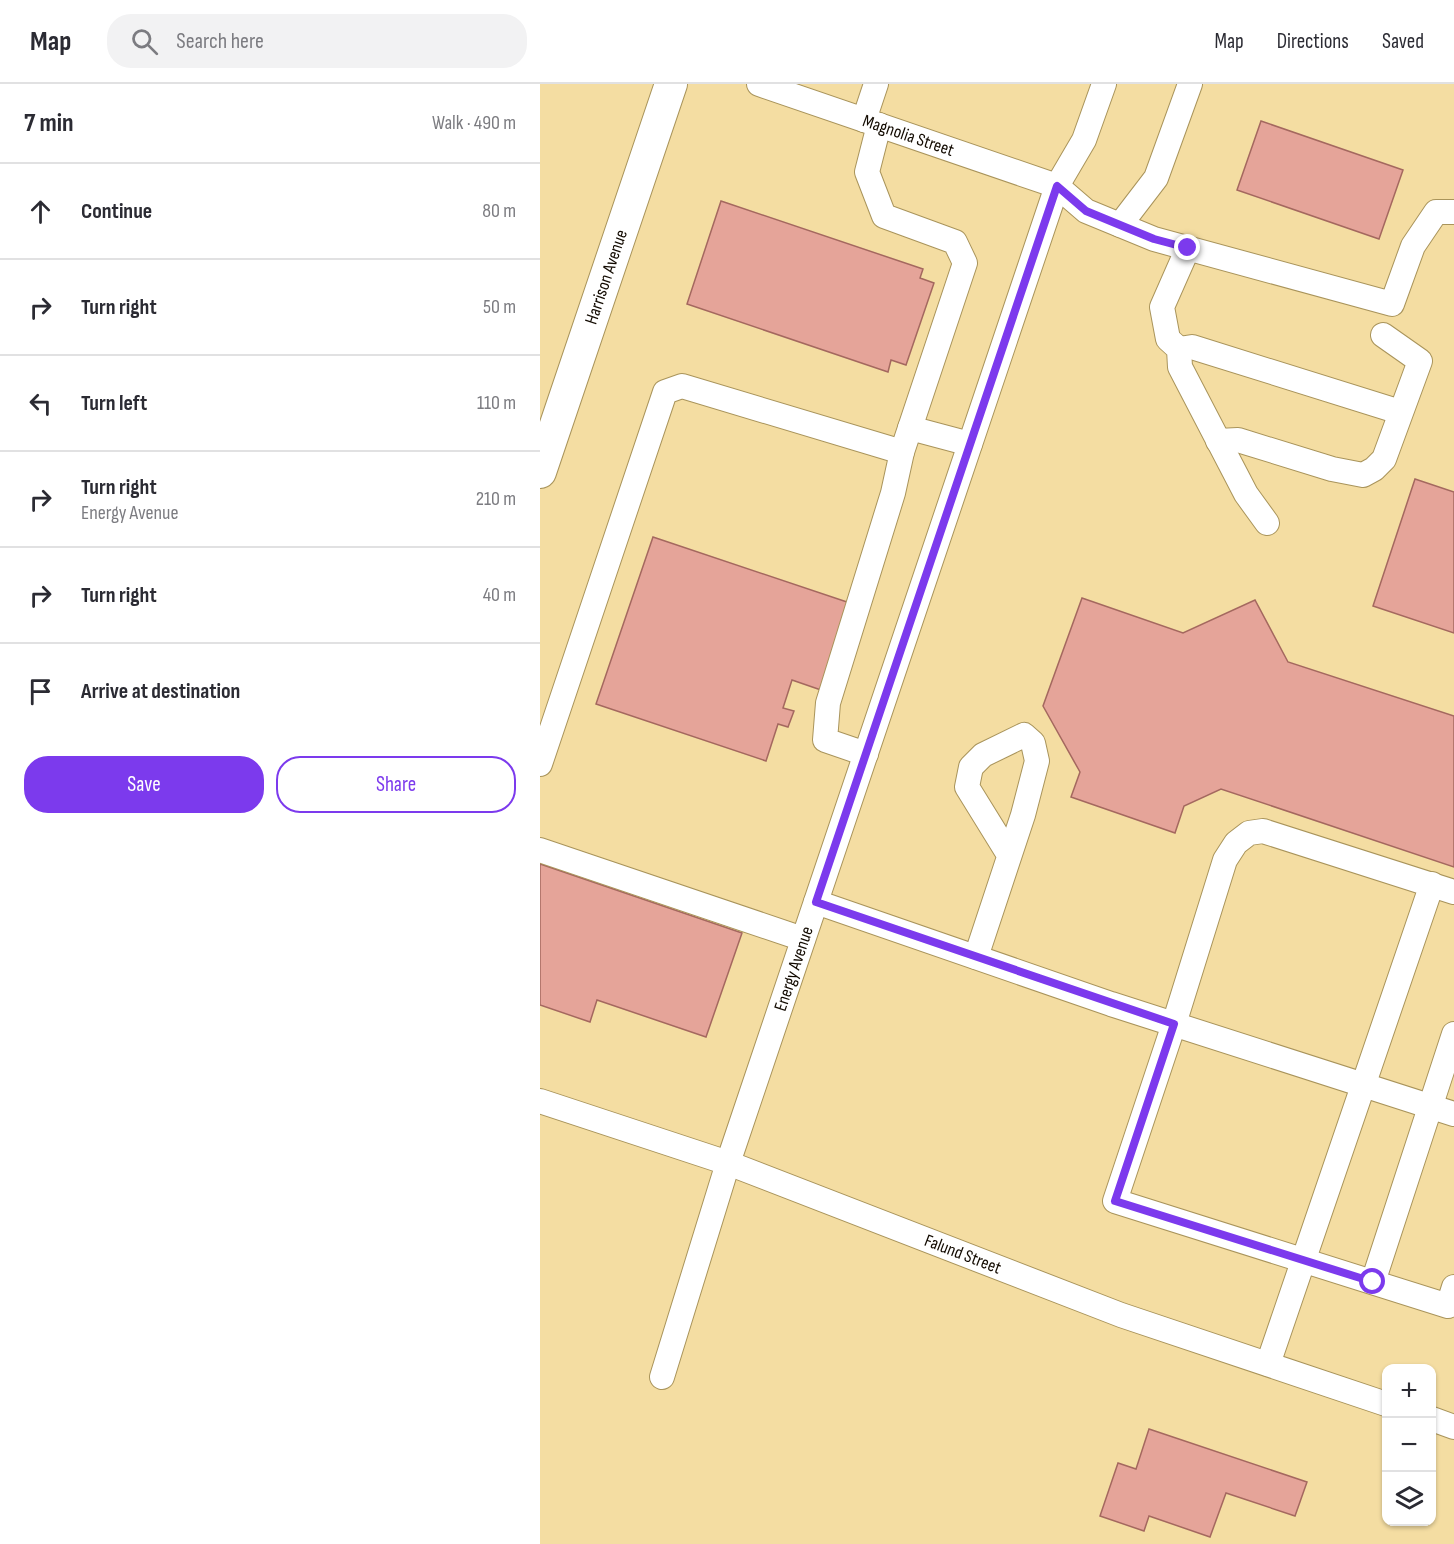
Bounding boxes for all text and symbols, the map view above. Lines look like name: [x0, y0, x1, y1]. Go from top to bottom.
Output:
search box: [107, 14, 527, 68]
text: Map: [30, 25, 71, 58]
icon: search: [128, 25, 161, 58]
text: Search here: [176, 28, 264, 55]
text: Map: [1214, 29, 1244, 54]
text: Directions: [1277, 29, 1349, 54]
text: Saved: [1382, 29, 1424, 54]
text: 7 min: [24, 108, 73, 139]
street label: Magnolia Street: [860, 110, 957, 161]
text: Walk · 490 m: [432, 111, 516, 135]
icon: ahead: [24, 195, 57, 228]
text: Continue: [81, 198, 152, 225]
text: 80 m: [482, 199, 516, 223]
street label: Harrison Avenue: [581, 227, 632, 327]
route end: [1174, 234, 1200, 260]
icon: right: [24, 291, 57, 324]
text: Turn right: [81, 294, 157, 321]
text: 50 m: [483, 295, 516, 319]
icon: left: [24, 387, 57, 420]
text: Turn left: [81, 390, 147, 417]
text: 110 m: [477, 391, 516, 415]
text: Turn right: [81, 474, 157, 501]
icon: right: [24, 483, 57, 516]
text: 210 m: [476, 487, 516, 511]
text: Energy Avenue: [81, 501, 179, 525]
icon: right: [24, 579, 57, 612]
text: Turn right: [81, 582, 157, 609]
text: 40 m: [483, 583, 516, 607]
icon: arrive: [24, 675, 57, 708]
text: Arrive at destination: [81, 678, 240, 705]
button: Save: [24, 756, 264, 813]
button: Share: [276, 756, 516, 813]
street label: Energy Avenue: [770, 924, 818, 1014]
street label: Falund Street: [922, 1230, 1005, 1279]
route start: [1359, 1268, 1385, 1294]
map controls: [1382, 1364, 1436, 1526]
button: +: [1382, 1364, 1436, 1418]
button: −: [1382, 1418, 1436, 1472]
button: layers: [1382, 1472, 1436, 1526]

